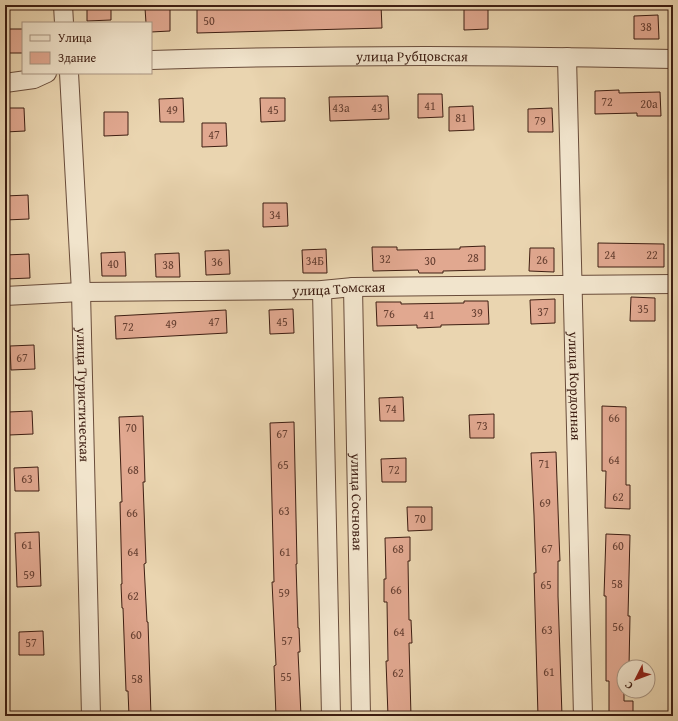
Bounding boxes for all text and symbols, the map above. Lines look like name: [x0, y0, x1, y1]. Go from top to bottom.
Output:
house number: 50: [203, 12, 215, 29]
house number: 38: [640, 18, 652, 35]
legend: [22, 22, 152, 74]
text: Улица: [58, 29, 92, 46]
street label: улица Рубцовская: [355, 46, 468, 66]
text: Здание: [58, 49, 97, 66]
house number: 72: [601, 93, 613, 110]
house number: 20а: [640, 95, 658, 112]
house number: 41: [424, 97, 436, 114]
house number: 43а: [332, 99, 350, 116]
house number: 43: [371, 99, 383, 116]
house number: 49: [166, 101, 178, 118]
house number: 45: [267, 101, 279, 118]
house number: 81: [455, 109, 467, 126]
house number: 79: [534, 112, 546, 129]
house number: 47: [208, 126, 220, 143]
house number: 34: [269, 206, 281, 223]
house number: 24: [604, 246, 616, 263]
house number: 22: [646, 246, 658, 263]
house number: 28: [467, 249, 479, 266]
house number: 32: [379, 250, 391, 267]
house number: 26: [536, 251, 548, 268]
house number: 34Б: [306, 252, 324, 269]
house number: 30: [424, 252, 436, 269]
house number: 36: [211, 253, 223, 270]
house number: 40: [107, 255, 119, 272]
house number: 38: [162, 256, 174, 273]
street label: улица Томская: [291, 277, 385, 300]
house number: 35: [637, 300, 649, 317]
house number: 37: [537, 303, 549, 320]
house number: 39: [471, 304, 483, 321]
house number: 76: [383, 305, 395, 322]
house number: 41: [423, 306, 435, 323]
house number: 47: [208, 313, 220, 330]
house number: 45: [276, 313, 288, 330]
house number: 49: [165, 315, 177, 332]
house number: 72: [122, 318, 134, 335]
street label: улица Туристическая: [72, 326, 95, 462]
street label: улица Кордонная: [564, 330, 586, 441]
house number: 67: [16, 349, 28, 366]
house number: 74: [385, 400, 397, 417]
house number: 66: [608, 409, 620, 426]
house number: 73: [476, 417, 488, 434]
house number: 70: [125, 419, 137, 436]
house number: 67: [276, 425, 288, 442]
house number: 64: [608, 451, 620, 468]
street label: улица Сосновая: [346, 452, 368, 551]
house number: 71: [538, 455, 550, 472]
house number: 65: [277, 456, 289, 473]
house number: 68: [127, 461, 139, 478]
house number: 72: [388, 461, 400, 478]
house number: 63: [21, 470, 33, 487]
house number: 62: [612, 488, 624, 505]
house number: 69: [539, 494, 551, 511]
house number: 63: [278, 502, 290, 519]
house number: 66: [126, 504, 138, 521]
house number: 70: [414, 510, 426, 527]
house number: 61: [21, 536, 33, 553]
house number: 60: [612, 537, 624, 554]
house number: 68: [392, 540, 404, 557]
house number: 67: [541, 540, 553, 557]
house number: 64: [127, 543, 139, 560]
house number: 61: [279, 543, 291, 560]
house number: 59: [23, 566, 35, 583]
house number: 58: [611, 575, 623, 592]
house number: 65: [540, 576, 552, 593]
house number: 66: [390, 581, 402, 598]
house number: 59: [278, 584, 290, 601]
house number: 62: [127, 587, 139, 604]
house number: 56: [612, 618, 624, 635]
house number: 63: [541, 621, 553, 638]
house number: 64: [393, 623, 405, 640]
house number: 60: [130, 626, 142, 643]
house number: 57: [281, 632, 293, 649]
house number: 57: [25, 634, 37, 651]
north arrow: [616, 659, 656, 699]
house number: 61: [543, 663, 555, 680]
house number: 62: [392, 664, 404, 681]
house number: 55: [280, 668, 292, 685]
house number: 58: [131, 670, 143, 687]
text: С: [621, 678, 637, 693]

